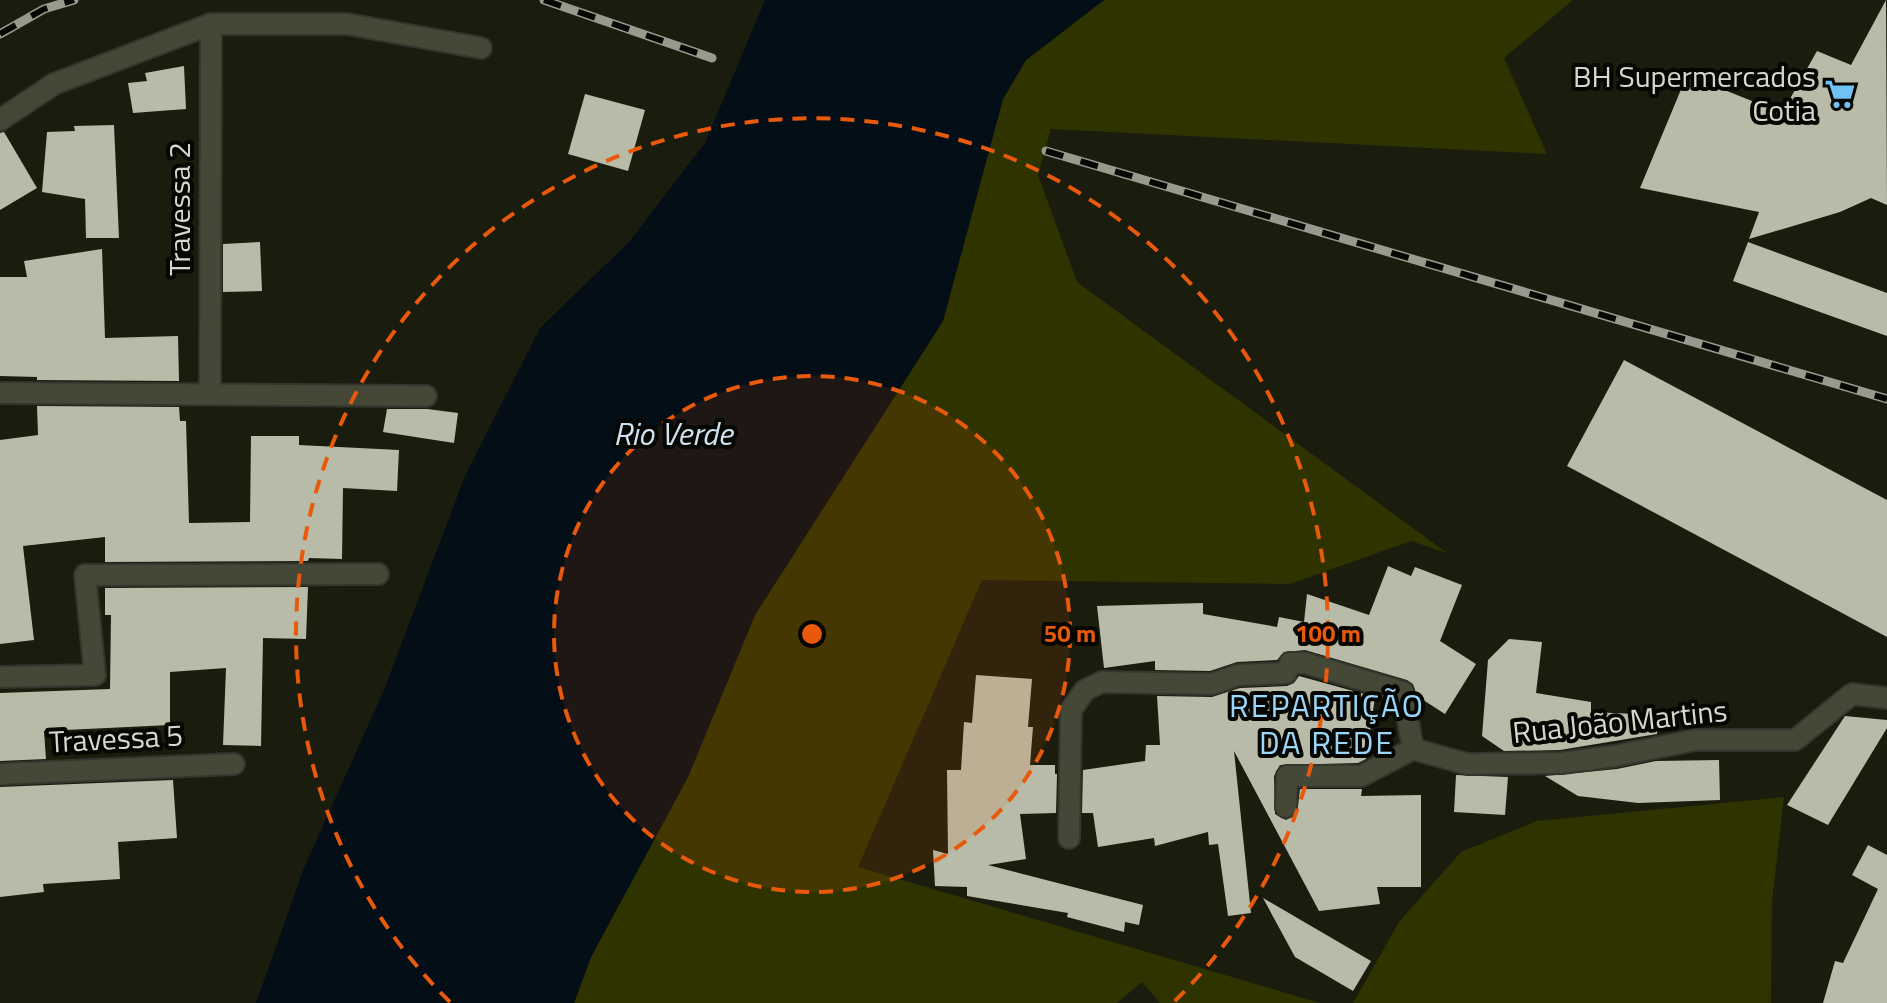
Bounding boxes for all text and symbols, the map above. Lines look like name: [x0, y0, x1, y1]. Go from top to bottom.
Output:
place label: BH Supermercados Cotia: [1573, 53, 1816, 133]
supermarket icon: BH Supermercados Cotia: [1823, 77, 1857, 111]
street label: Travessa 2: [156, 142, 202, 276]
water label: Rio Verde: [613, 409, 735, 457]
text: 50 m: [1044, 615, 1096, 651]
text: 100 m: [1295, 615, 1361, 651]
centre of rings: [798, 620, 826, 648]
district label: REPARTIÇÃO DA REDE: [1229, 681, 1425, 766]
street label: Rua João Martins: [1510, 687, 1729, 755]
street label: Travessa 5: [48, 712, 184, 764]

